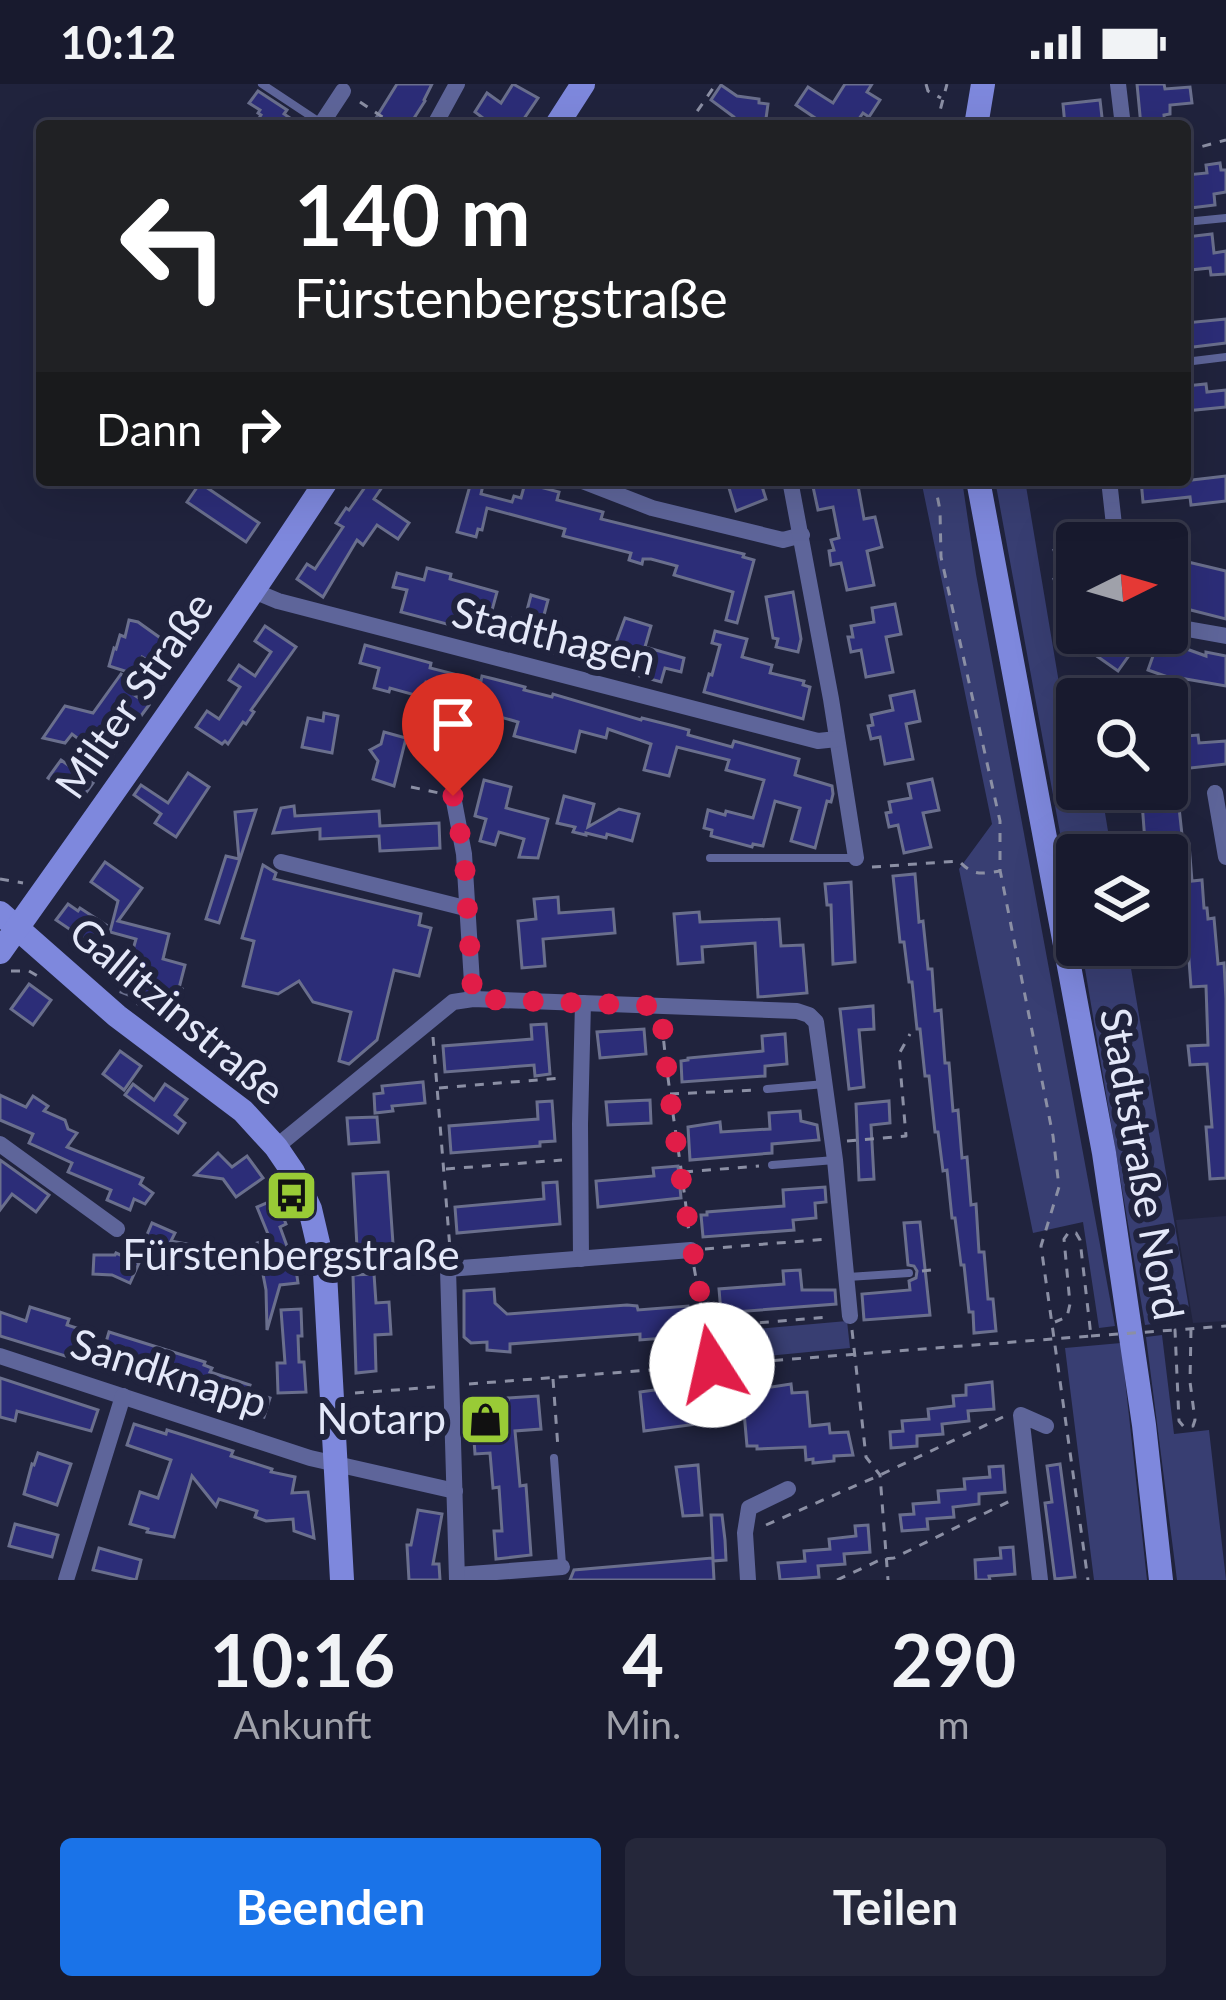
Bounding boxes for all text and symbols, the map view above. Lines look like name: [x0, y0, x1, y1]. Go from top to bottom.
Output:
text: 10:12: [60, 15, 176, 69]
text: 140 m: [294, 163, 531, 264]
icon: left: [96, 168, 252, 324]
text: Fürstenbergstraße: [294, 265, 728, 330]
icon: right: [226, 396, 292, 462]
text: Dann: [96, 402, 202, 456]
north arrow: [1056, 522, 1188, 654]
map controls: [1056, 522, 1188, 966]
street label: Milter Straße: [44, 582, 223, 807]
street label: Stadthagen: [447, 586, 661, 684]
pin: [402, 673, 504, 796]
button: search: [1056, 678, 1188, 810]
icon: arrive: [420, 691, 486, 757]
button: layers: [1056, 834, 1188, 966]
street label: Gallitzinstraße: [60, 906, 295, 1114]
street label: Stadtstraße Nord: [1091, 1004, 1195, 1324]
bus stop icon: Fürstenbergstraße: [263, 1168, 319, 1224]
place label: Fürstenbergstraße: [122, 1229, 460, 1279]
position arrow: [649, 1302, 775, 1428]
street label: Sandknapp: [65, 1317, 274, 1427]
shop icon: Notarp: [457, 1391, 513, 1447]
place label: Notarp: [316, 1393, 446, 1443]
text: 10:16: [210, 1616, 395, 1702]
text: 4: [622, 1616, 664, 1702]
text: 290: [891, 1616, 1016, 1702]
text: Ankunft: [234, 1701, 371, 1747]
text: Min.: [605, 1701, 681, 1747]
text: m: [938, 1701, 970, 1747]
button: Beenden: [60, 1838, 601, 1976]
button: Teilen: [625, 1838, 1166, 1976]

